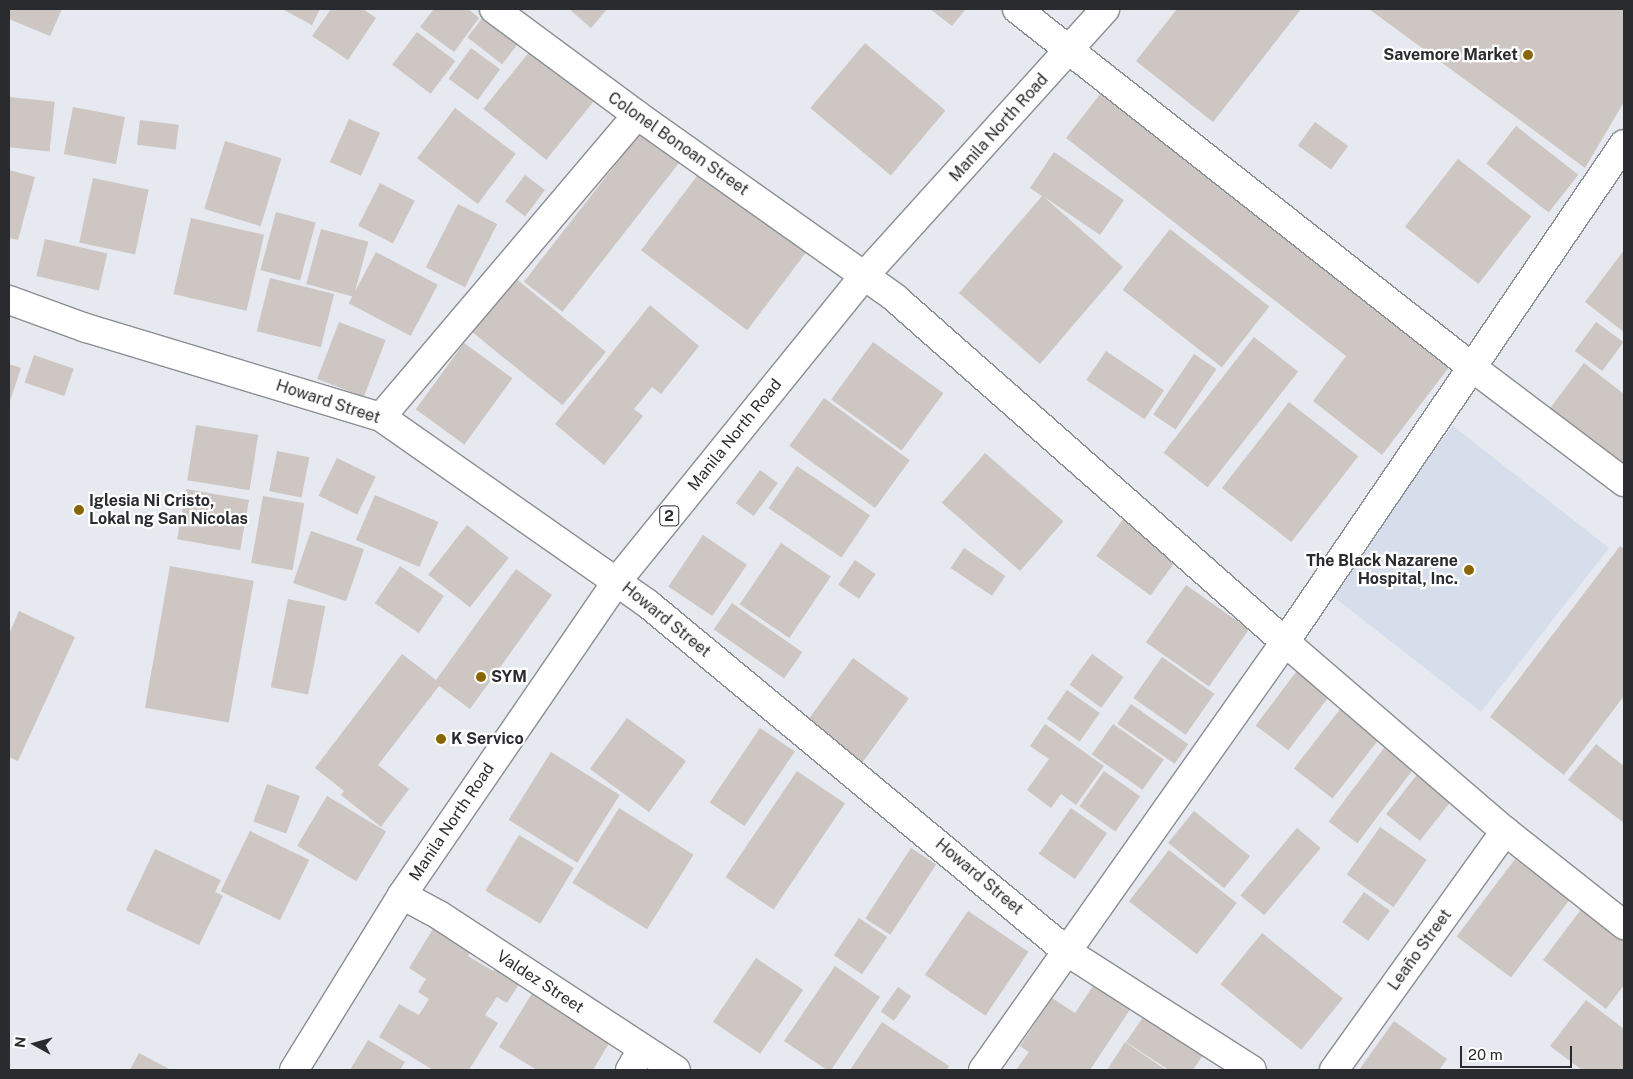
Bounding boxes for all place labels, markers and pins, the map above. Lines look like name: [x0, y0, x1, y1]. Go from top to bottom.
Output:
place label: Savemore Market: [1383, 45, 1518, 65]
marker: Savemore Market: [1522, 49, 1534, 61]
place label: Iglesia Ni Cristo, Lokal ng San Nicolas: [89, 491, 248, 529]
marker: Iglesia Ni Cristo, Lokal ng San Nicolas: [73, 504, 85, 516]
place label: The Black Nazarene Hospital, Inc.: [1306, 551, 1458, 589]
marker: The Black Nazarene Hospital, Inc.: [1462, 563, 1476, 577]
place label: SYM: [491, 667, 527, 687]
marker: SYM: [475, 671, 487, 683]
place label: K Servico: [451, 729, 524, 749]
marker: K Servico: [435, 733, 447, 745]

